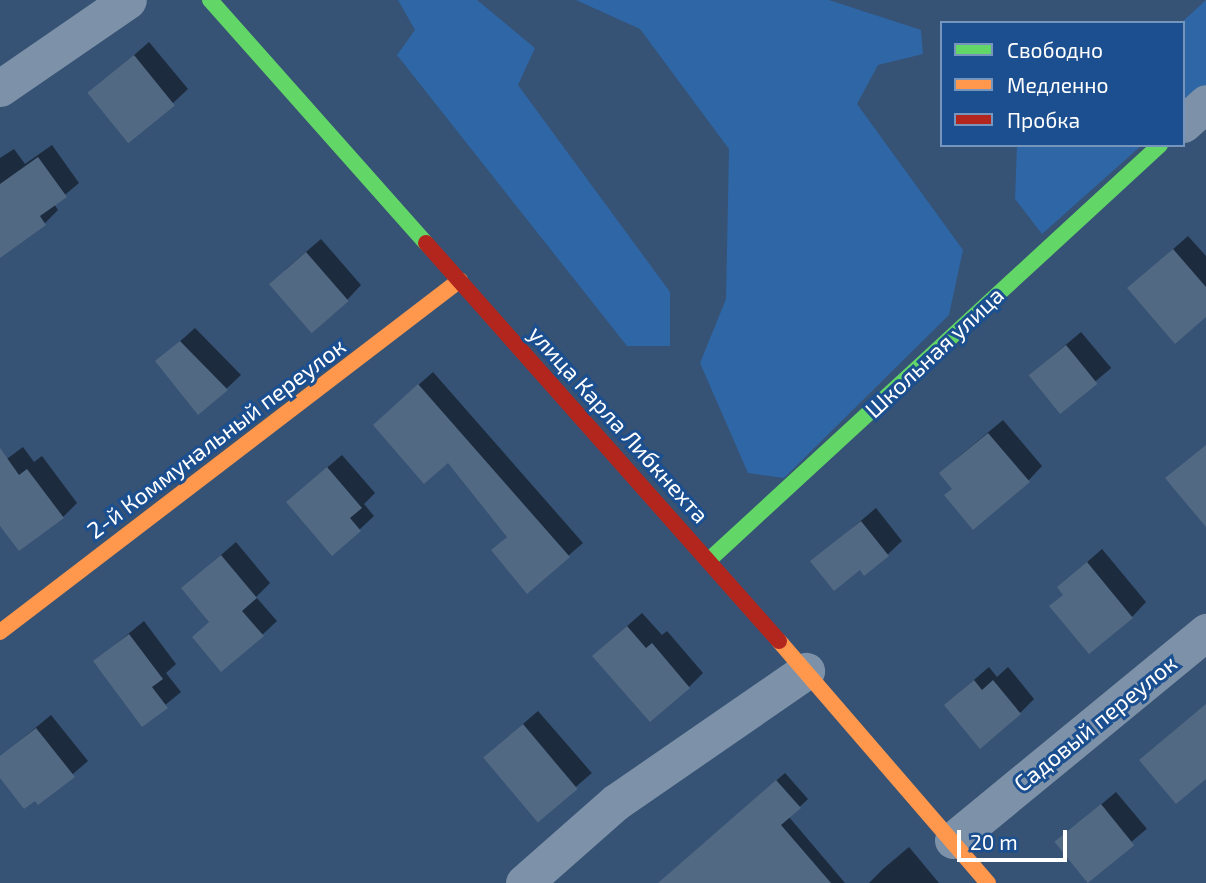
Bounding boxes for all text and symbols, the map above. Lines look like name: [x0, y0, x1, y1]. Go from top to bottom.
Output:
legend: [940, 21, 1185, 147]
text: Свободно: [1007, 37, 1103, 62]
text: Медленно: [1007, 72, 1109, 97]
text: Пробка: [1007, 107, 1080, 132]
street label: Школьная улица: [859, 281, 1009, 423]
street label: улица Карла Либкнехта: [523, 320, 715, 528]
street label: 2-й Коммунальный переулок: [82, 332, 350, 544]
street label: Садовый переулок: [1008, 649, 1182, 797]
scale bar: [961, 816, 1071, 860]
text: 20 m: [970, 829, 1018, 854]

